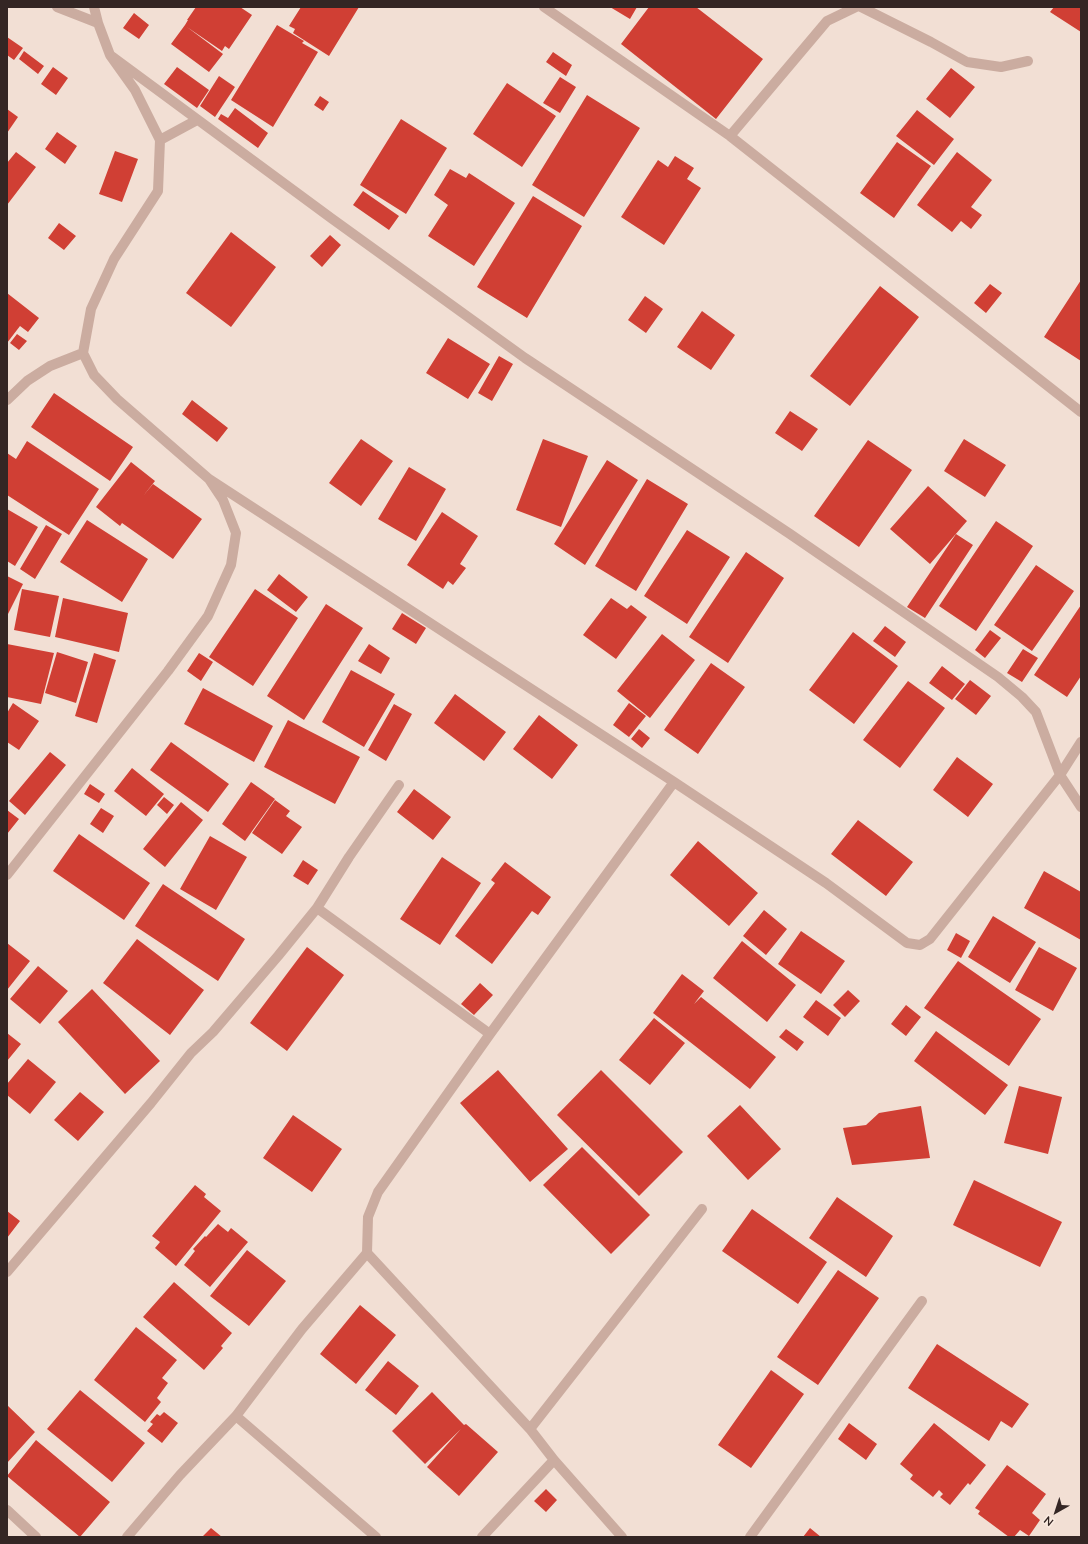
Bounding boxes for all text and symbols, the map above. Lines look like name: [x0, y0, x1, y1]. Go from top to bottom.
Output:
north arrow: [1036, 1492, 1076, 1532]
text: N: [1041, 1513, 1056, 1529]

